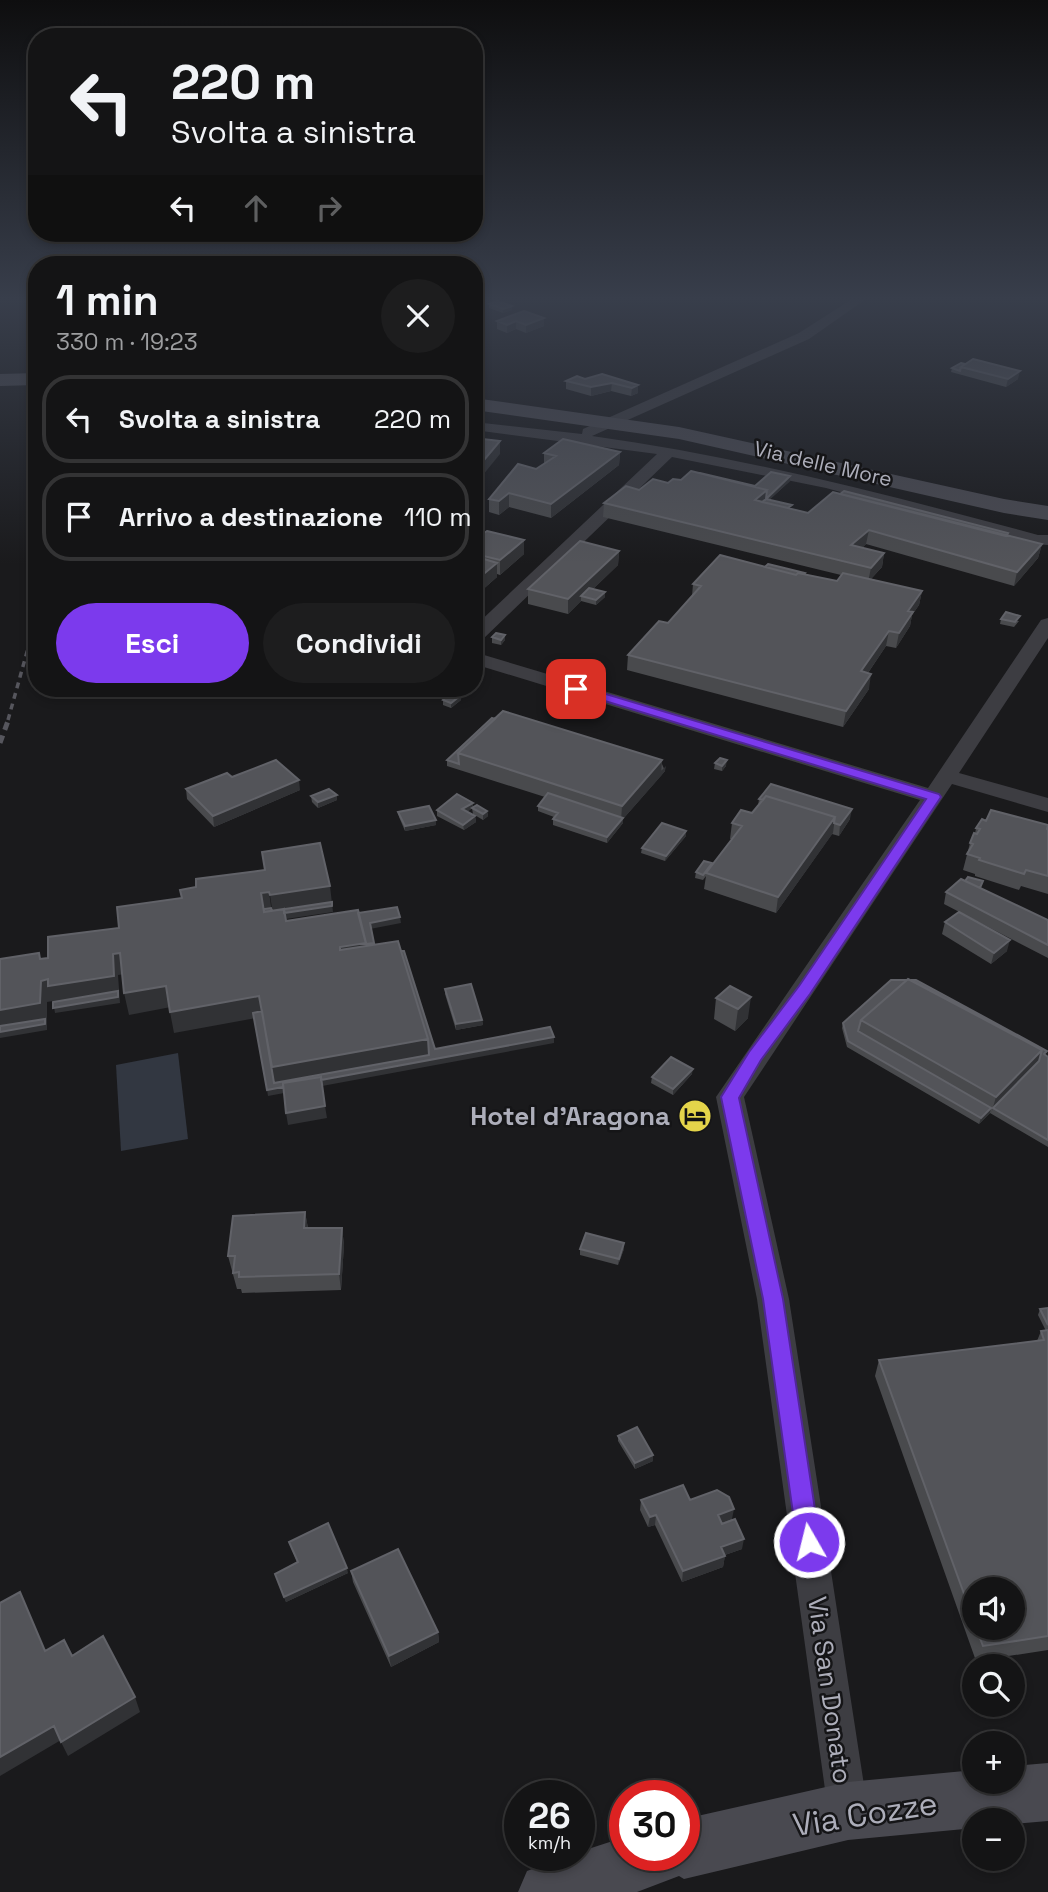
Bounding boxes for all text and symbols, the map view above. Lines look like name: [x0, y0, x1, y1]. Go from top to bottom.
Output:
text: 220 m: [171, 51, 315, 113]
icon: left: [56, 56, 147, 147]
text: Svolta a sinistra: [171, 112, 416, 152]
icon: left: [164, 189, 202, 227]
icon: ahead: [237, 189, 275, 227]
icon: right: [310, 189, 348, 227]
text: 1 min: [56, 274, 159, 327]
button: close: [381, 279, 455, 353]
text: 330 m · 19:23: [56, 327, 198, 357]
icon: left: [60, 400, 98, 438]
text: Svolta a sinistra: [119, 402, 320, 436]
text: 220 m: [374, 402, 451, 436]
street label: Via delle More: [751, 435, 895, 493]
icon: arrive: [60, 498, 98, 536]
text: Arrivo a destinazione: [119, 500, 383, 534]
text: 110 m: [404, 500, 472, 534]
button: Esci: [56, 603, 249, 683]
button: Condividi: [263, 603, 455, 683]
pin: [546, 659, 606, 719]
icon: arrive: [557, 670, 595, 708]
hotel icon: Hotel d'Aragona: [676, 1097, 714, 1135]
place label: Hotel d'Aragona: [470, 1099, 670, 1133]
position arrow: [772, 1505, 846, 1579]
map controls: [962, 1577, 1025, 1871]
button: sound: [962, 1577, 1025, 1640]
street label: Via San Donato: [800, 1594, 860, 1786]
button: search: [962, 1654, 1025, 1717]
button: +: [962, 1731, 1025, 1794]
speed limit sign: 30: [609, 1780, 700, 1871]
street label: Via Cozze: [790, 1783, 940, 1845]
text: 26: [528, 1794, 571, 1838]
button: −: [962, 1808, 1025, 1871]
text: km/h: [528, 1831, 571, 1854]

